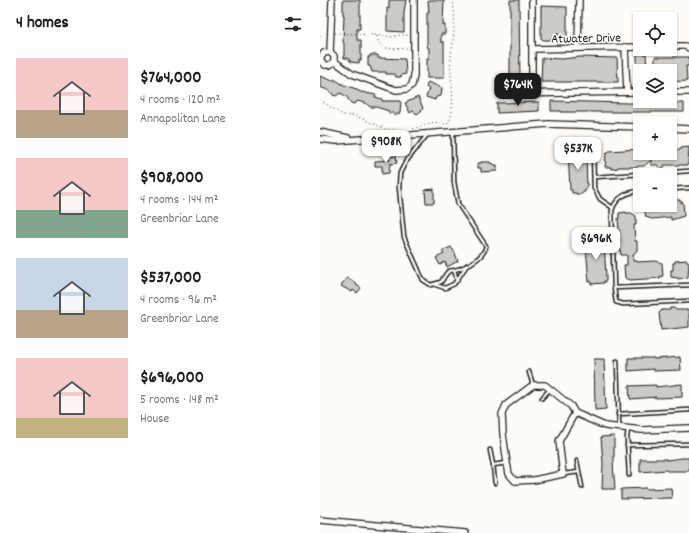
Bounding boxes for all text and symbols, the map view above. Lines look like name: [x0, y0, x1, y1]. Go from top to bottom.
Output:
text: 4 homes: [16, 12, 69, 36]
map controls: [633, 12, 677, 212]
button: locate: [633, 12, 677, 56]
icon: filters: [282, 13, 304, 35]
street label: Atwater Drive: [551, 29, 621, 50]
button: layers: [633, 64, 677, 108]
text: $764,000: [140, 67, 202, 91]
pin: $764K: [490, 73, 546, 107]
icon: home: [48, 74, 96, 122]
text: $764K: [503, 76, 533, 95]
text: 4 rooms · 120 m²: [140, 91, 220, 110]
text: Annapolitan Lane: [140, 110, 225, 129]
button: +: [633, 116, 677, 160]
pin: $908K: [358, 130, 414, 164]
text: $908K: [371, 133, 401, 152]
pin: $537K: [550, 137, 606, 171]
text: $537K: [563, 140, 593, 159]
text: $908,000: [140, 167, 204, 191]
button: −: [633, 168, 677, 212]
icon: home: [48, 174, 96, 222]
text: 4 rooms · 144 m²: [140, 191, 218, 210]
text: Greenbriar Lane: [140, 210, 219, 229]
pin: $696K: [568, 227, 624, 261]
text: $696K: [580, 230, 612, 249]
text: $537,000: [140, 267, 202, 291]
icon: home: [48, 274, 96, 322]
text: 4 rooms · 96 m²: [140, 291, 217, 310]
text: Greenbriar Lane: [140, 310, 219, 329]
text: $696,000: [140, 367, 204, 391]
icon: home: [48, 374, 96, 422]
text: 5 rooms · 148 m²: [140, 391, 219, 410]
text: House: [140, 410, 169, 429]

